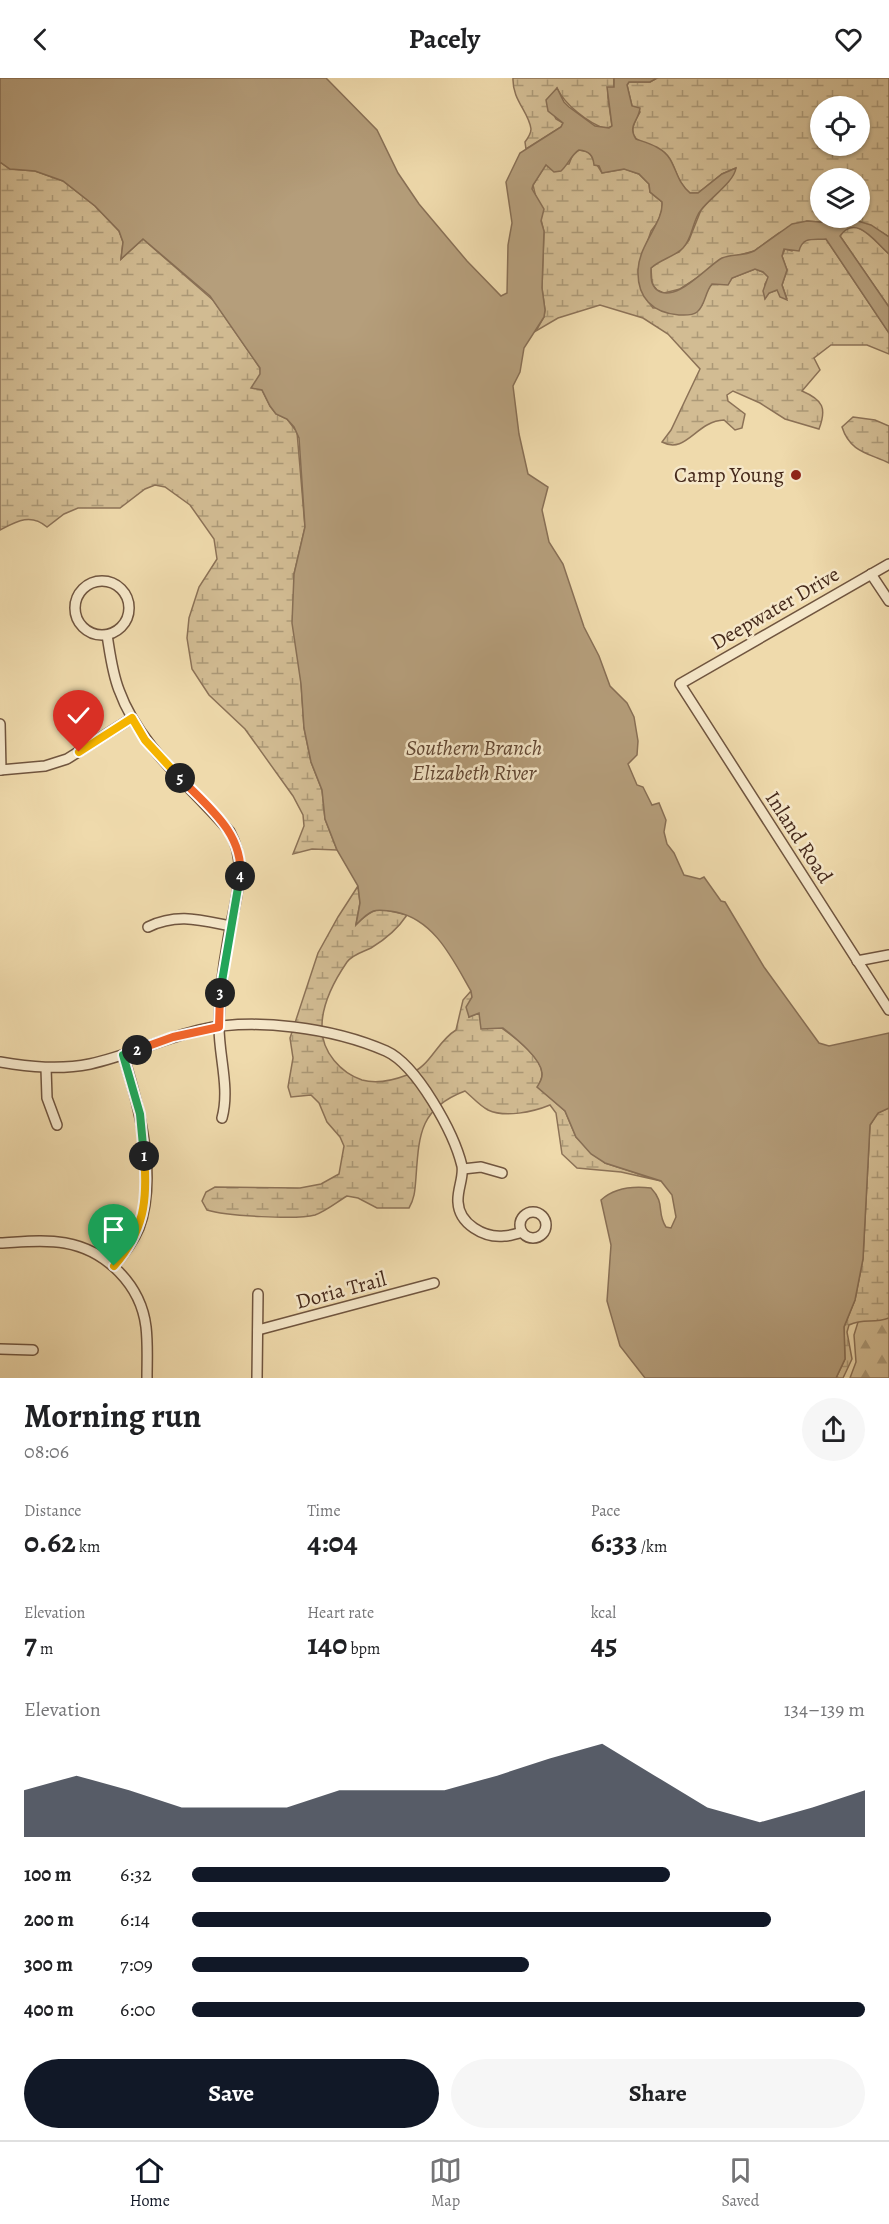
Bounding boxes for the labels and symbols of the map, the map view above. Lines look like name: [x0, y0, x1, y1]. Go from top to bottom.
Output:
place label: Camp Young: [674, 461, 784, 489]
marker: Camp Young: [789, 468, 803, 482]
street label: Deepwater Drive: [706, 560, 844, 656]
pin: [53, 690, 104, 752]
water label: Southern Branch Elizabeth River: [406, 733, 542, 788]
pin: 5: [165, 763, 195, 793]
street label: Inland Road: [759, 786, 840, 889]
pin: 4: [225, 861, 255, 891]
pin: 3: [205, 978, 235, 1008]
pin: 2: [122, 1035, 152, 1065]
pin: 1: [129, 1141, 159, 1171]
pin: [88, 1204, 139, 1266]
street label: Doria Trail: [293, 1264, 389, 1316]

